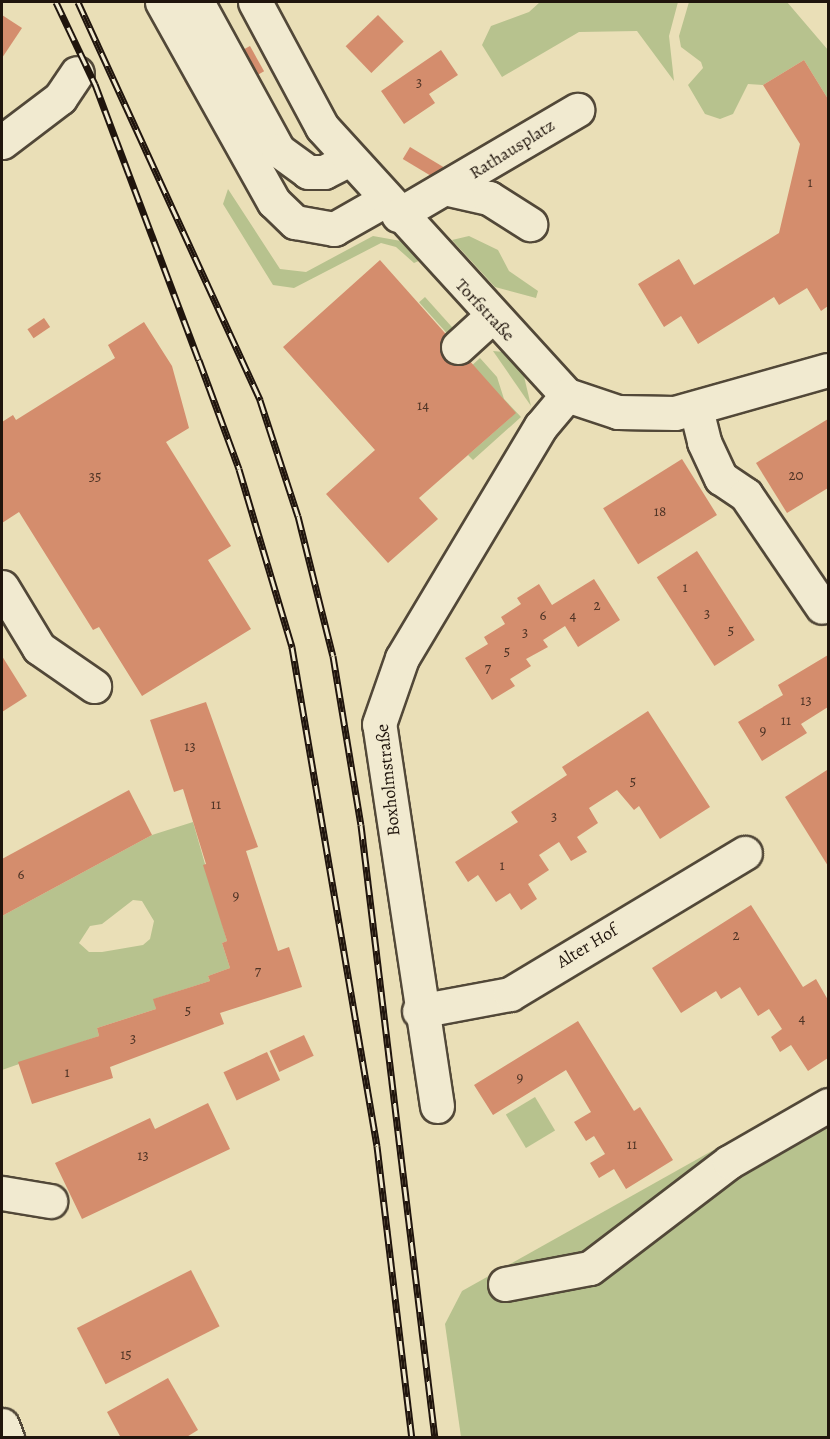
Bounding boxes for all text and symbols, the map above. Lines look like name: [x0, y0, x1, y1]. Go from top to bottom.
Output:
house number: 3: [416, 74, 422, 92]
street label: Rathausplatz: [465, 114, 559, 184]
house number: 1: [807, 174, 813, 192]
street label: Torfstraße: [451, 274, 519, 346]
house number: 14: [417, 397, 429, 415]
house number: 20: [788, 467, 804, 485]
house number: 35: [89, 468, 101, 486]
house number: 18: [654, 503, 666, 521]
house number: 1: [682, 579, 688, 597]
house number: 2: [593, 597, 601, 615]
house number: 3: [704, 605, 710, 623]
house number: 6: [540, 607, 546, 625]
house number: 4: [570, 607, 576, 625]
house number: 5: [728, 622, 734, 640]
house number: 3: [522, 624, 528, 642]
house number: 5: [504, 643, 510, 661]
house number: 7: [485, 660, 491, 678]
house number: 13: [800, 692, 812, 710]
house number: 11: [781, 712, 791, 730]
house number: 9: [760, 722, 766, 740]
street label: Boxholmstraße: [371, 723, 405, 837]
house number: 13: [184, 738, 196, 756]
house number: 5: [630, 773, 636, 791]
house number: 11: [211, 796, 221, 814]
house number: 3: [551, 808, 557, 826]
house number: 1: [499, 857, 505, 875]
house number: 6: [18, 866, 24, 884]
house number: 9: [233, 887, 239, 905]
street label: Alter Hof: [553, 919, 621, 973]
house number: 2: [732, 927, 740, 945]
house number: 7: [255, 963, 261, 981]
house number: 5: [185, 1002, 191, 1020]
house number: 4: [799, 1010, 805, 1028]
house number: 3: [130, 1030, 136, 1048]
house number: 1: [64, 1064, 70, 1082]
house number: 9: [517, 1069, 523, 1087]
house number: 11: [627, 1136, 637, 1154]
house number: 13: [137, 1147, 149, 1165]
house number: 15: [120, 1346, 132, 1364]

